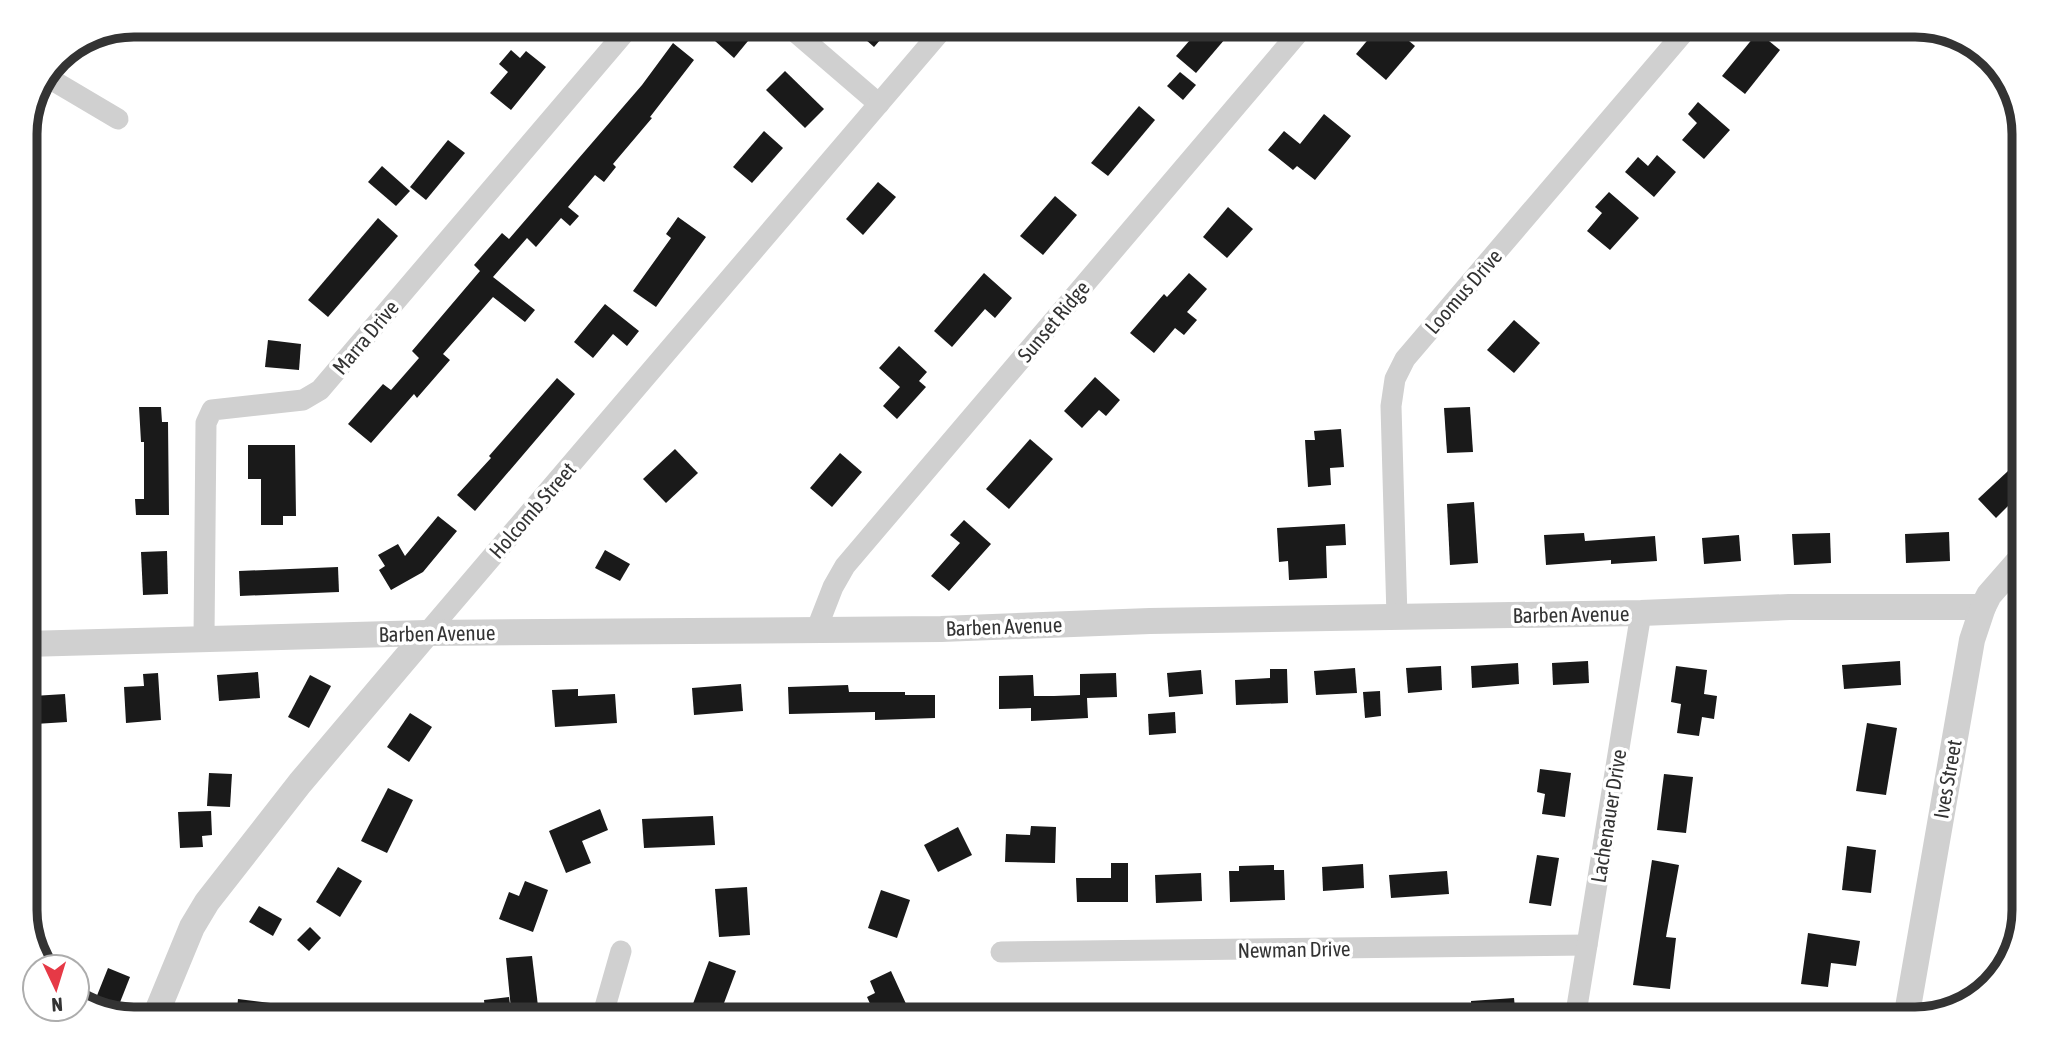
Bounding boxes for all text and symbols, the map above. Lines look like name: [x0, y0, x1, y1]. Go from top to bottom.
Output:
street label: Loomus Drive: [1420, 244, 1506, 338]
street label: Sunset Ridge: [1012, 276, 1094, 366]
street label: Marra Drive: [327, 295, 403, 379]
street label: Holcomb Street: [484, 457, 580, 563]
street label: Barben Avenue: [1513, 601, 1629, 627]
street label: Barben Avenue: [945, 612, 1063, 640]
street label: Barben Avenue: [379, 620, 495, 646]
street label: Ives Street: [1928, 738, 1966, 820]
street label: Lachenauer Drive: [1586, 748, 1630, 884]
street label: Newman Drive: [1237, 936, 1351, 962]
north arrow: [21, 953, 91, 1023]
text: N: [51, 994, 64, 1016]

